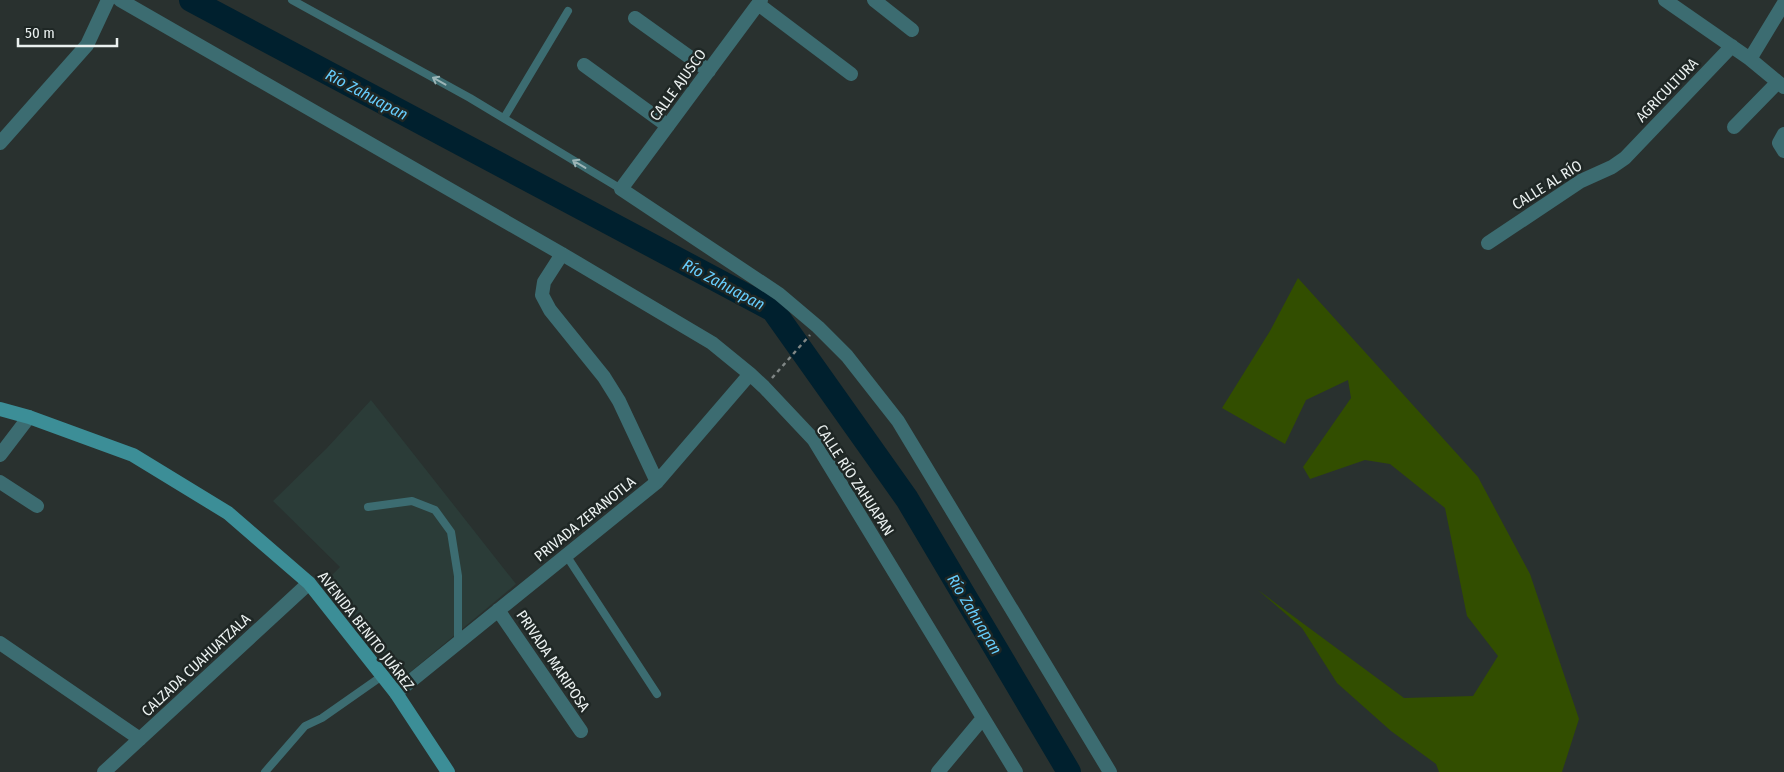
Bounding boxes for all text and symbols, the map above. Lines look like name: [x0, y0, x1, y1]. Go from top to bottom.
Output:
scale bar: [18, 15, 116, 47]
text: 50 m: [25, 24, 55, 42]
street label: CALLE AJUSCO: [646, 46, 710, 124]
street label: AGRICULTURA: [1632, 54, 1702, 126]
water label: Río Zahuapan: [322, 65, 411, 124]
one-way arrow: [432, 76, 447, 86]
street label: CALLE AL RÍO: [1509, 156, 1585, 214]
one-way arrow: [573, 158, 587, 168]
water label: Río Zahuapan: [679, 255, 768, 314]
street label: CALLE RÍO ZAHUAPAN: [812, 421, 898, 539]
street label: PRIVADA ZERANOTLA: [531, 473, 639, 565]
street label: AVENIDA BENITO JUÁREZ: [314, 568, 418, 694]
water label: Río Zahuapan: [943, 571, 1006, 658]
street label: PRIVADA MARIPOSA: [512, 607, 594, 715]
street label: CALZADA CUAHUATZALA: [138, 610, 254, 720]

